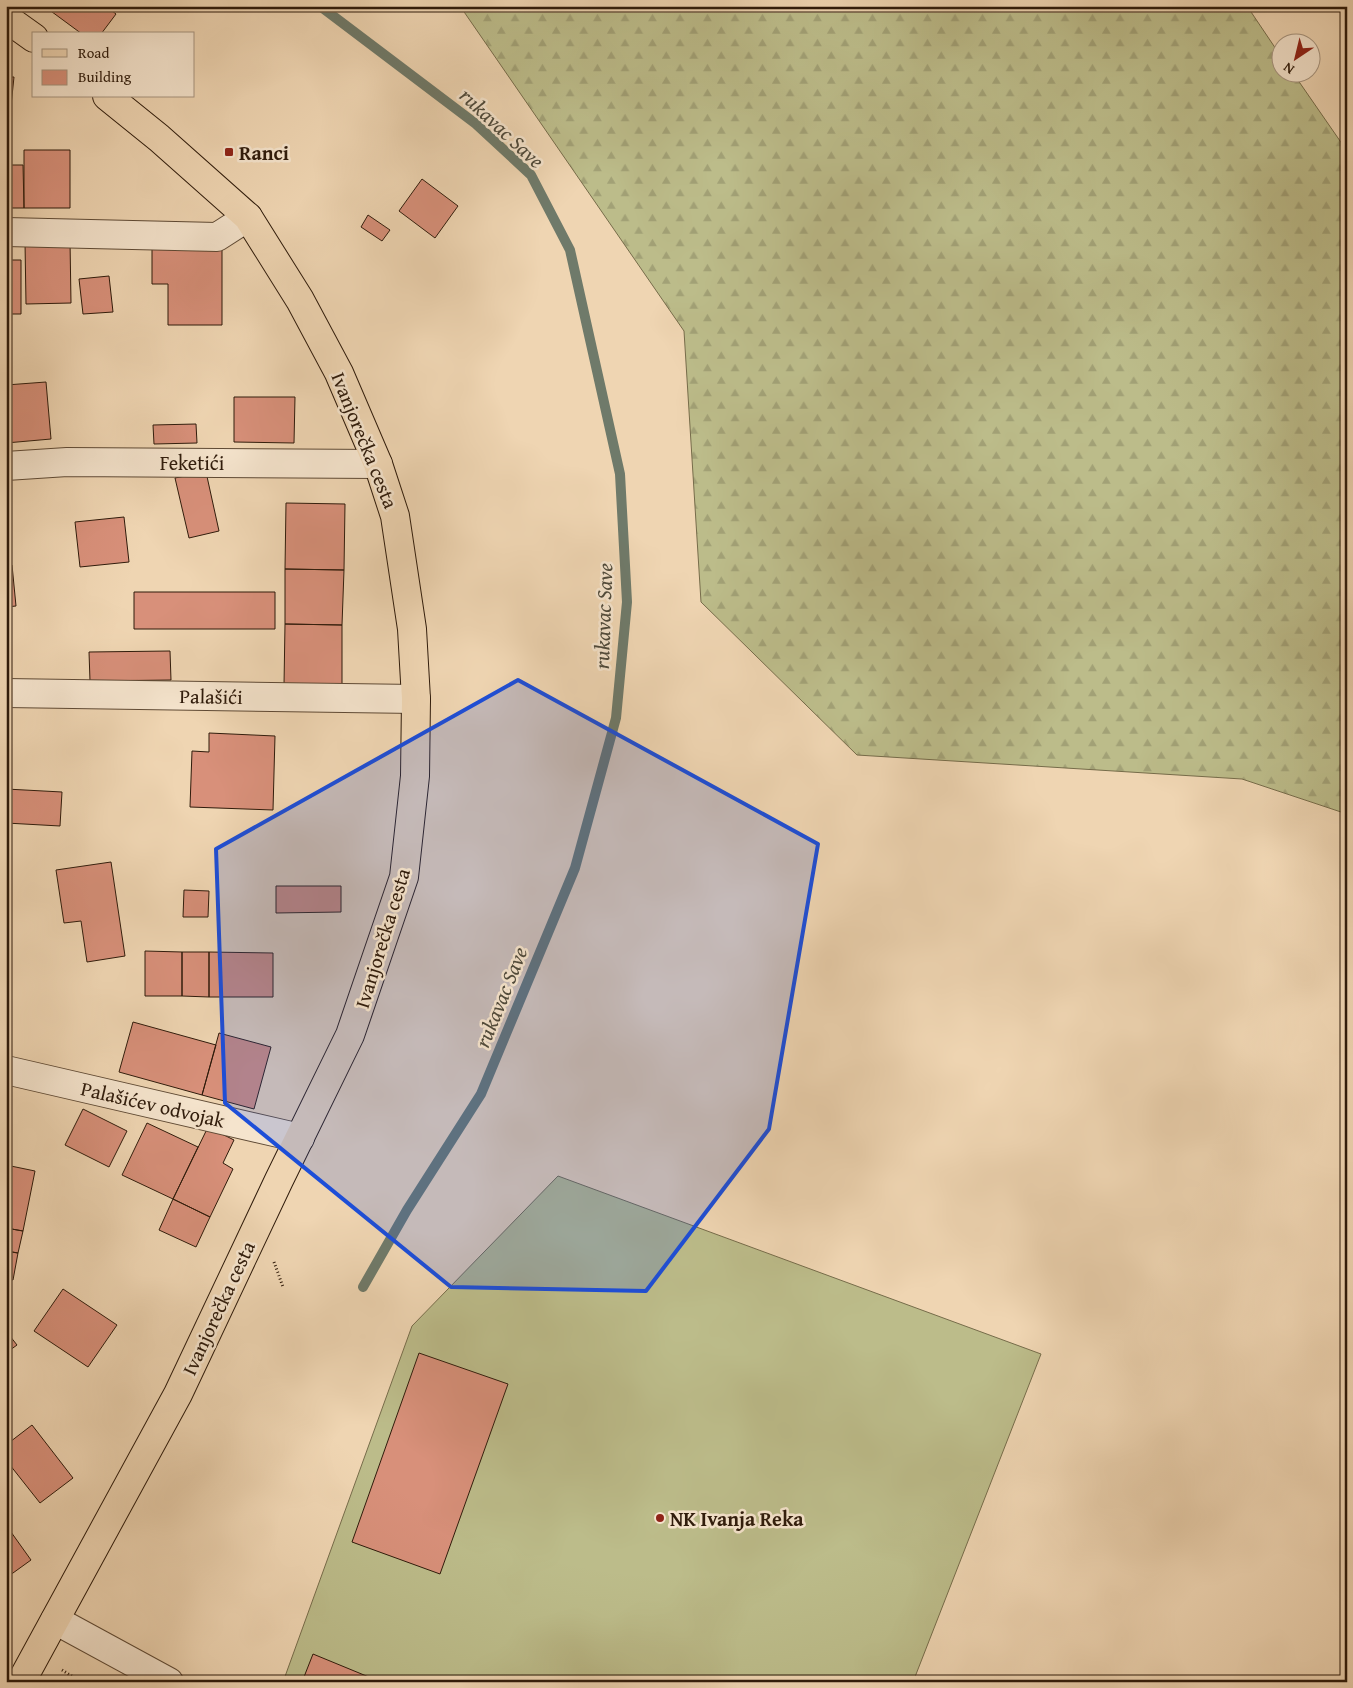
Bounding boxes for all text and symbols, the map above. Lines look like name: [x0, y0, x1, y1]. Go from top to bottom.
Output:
legend: [32, 32, 195, 98]
north arrow: [1270, 32, 1320, 82]
text: Road: [78, 42, 109, 63]
text: N: [1278, 57, 1298, 80]
text: Building: [78, 66, 132, 87]
water label: rukavac Save: [453, 81, 551, 175]
place label: Ranci: [239, 138, 289, 167]
marker: Ranci: [223, 146, 235, 158]
street label: Ivanjorečka cesta: [324, 367, 406, 513]
street label: Feketići: [160, 448, 225, 477]
water label: rukavac Save: [586, 563, 620, 669]
street label: Palašići: [179, 681, 243, 711]
street label: Ivanjorečka cesta: [347, 864, 417, 1012]
water label: rukavac Save: [467, 942, 535, 1052]
street label: Palašićev odvojak: [78, 1073, 229, 1135]
street label: Ivanjorečka cesta: [174, 1236, 262, 1380]
place label: NK Ivanja Reka: [670, 1504, 804, 1533]
marker: NK Ivanja Reka: [654, 1512, 666, 1524]

